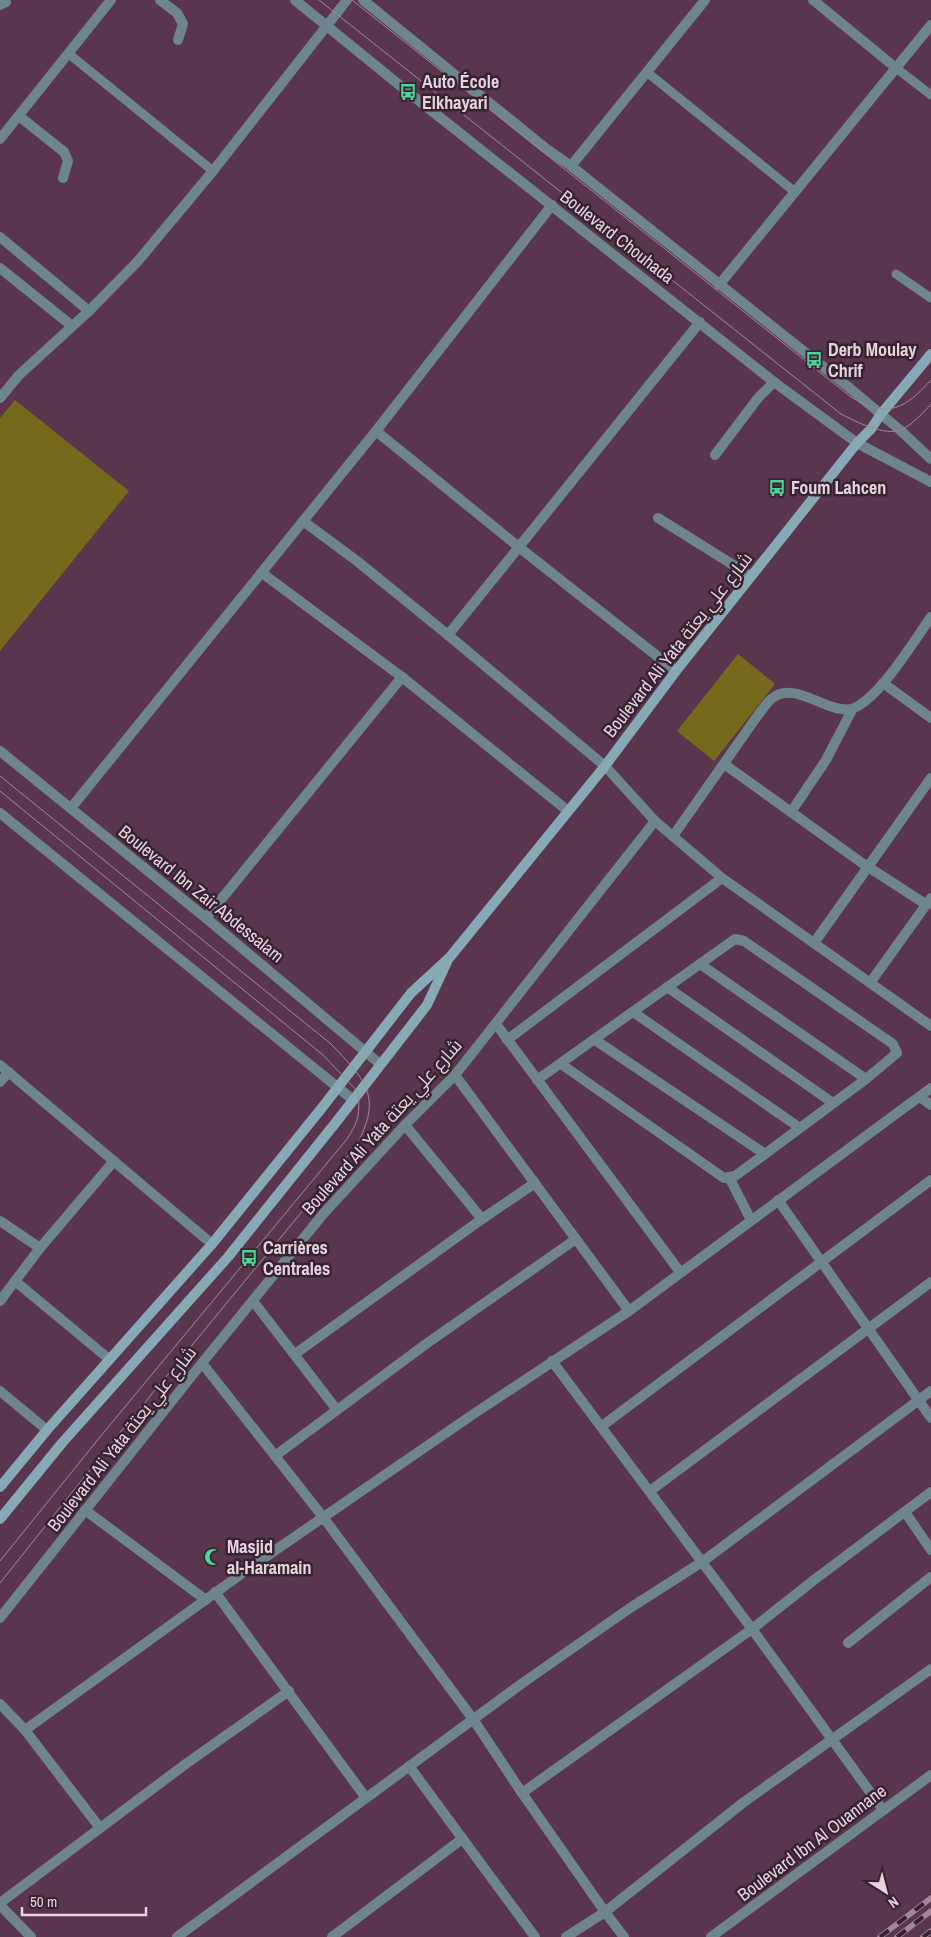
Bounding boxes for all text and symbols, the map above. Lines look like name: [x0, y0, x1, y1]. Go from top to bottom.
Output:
place label: Auto École Elkhayari: [422, 69, 499, 115]
bus stop icon: Auto École Elkhayari: [398, 82, 418, 102]
street label: Boulevard Chouhada: [555, 184, 680, 289]
place label: Derb Moulay Chrif: [828, 337, 917, 383]
bus stop icon: Derb Moulay Chrif: [804, 350, 824, 370]
place label: Foum Lahcen: [791, 475, 886, 500]
bus stop icon: Foum Lahcen: [767, 478, 787, 498]
street label: Boulevard Ali Yata شارع علي يعتة: [597, 547, 759, 744]
street label: Boulevard Ibn Zair Abdessalam: [113, 819, 289, 968]
street label: Boulevard Ali Yata شارع علي يعتة: [296, 1033, 469, 1221]
place label: Carrières Centrales: [263, 1235, 330, 1281]
bus stop icon: Carrières Centrales: [239, 1248, 259, 1268]
street label: Boulevard Ali Yata شارع علي يعتة: [41, 1341, 203, 1538]
place label: Masjid al-Haramain: [227, 1534, 312, 1580]
mosque icon: Masjid al-Haramain: [203, 1547, 223, 1567]
street label: Boulevard Ibn Al Ouannane: [732, 1778, 891, 1907]
north arrow: [861, 1867, 911, 1917]
scale bar: [22, 1884, 146, 1916]
text: 50 m: [30, 1891, 57, 1912]
text: N: [885, 1893, 902, 1912]

